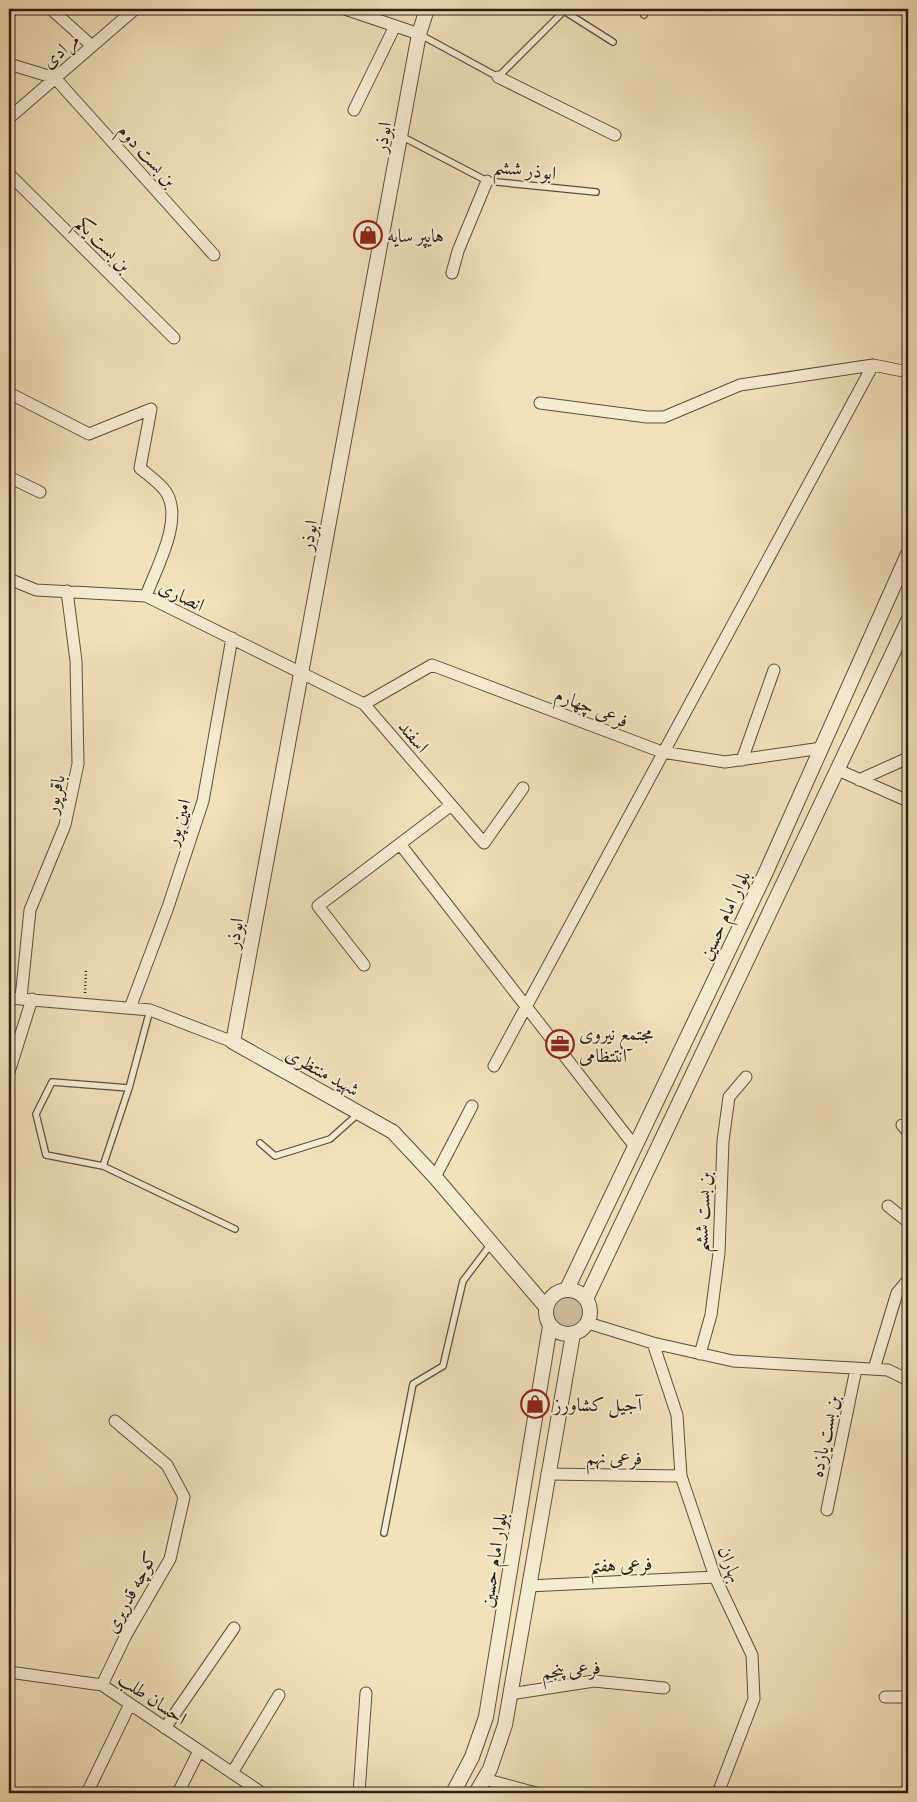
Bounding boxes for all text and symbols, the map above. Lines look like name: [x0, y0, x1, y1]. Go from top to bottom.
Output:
street label: مرادی: [37, 28, 85, 75]
street label: بن بست دوم: [110, 119, 182, 195]
street label: ابوذر: [368, 120, 397, 156]
street label: ابوذر ششم: [491, 154, 558, 193]
street label: بن بست یکم: [67, 212, 137, 281]
shop icon: هایپر‌ سایه: [353, 220, 383, 250]
place label: هایپر‌ سایه: [387, 224, 444, 249]
street label: ابوذر: [294, 518, 324, 554]
street label: انصاری: [155, 575, 208, 617]
street label: فرعی چهارم: [550, 682, 632, 737]
street label: اسفند: [393, 715, 434, 758]
street label: باقرپور: [39, 772, 72, 818]
street label: امین پور: [159, 796, 197, 851]
street label: بلوار امام حسین: [694, 867, 760, 966]
street label: ابوذر: [220, 916, 249, 952]
place label: مجتمع نیروی انتتظامی: [579, 1022, 654, 1068]
office icon: مجتمع نیروی انتتظامی: [545, 1029, 575, 1059]
street label: شهید منتظری: [281, 1042, 364, 1102]
street label: بن بست ششم: [689, 1170, 724, 1254]
shop icon: آجیل کشاورز: [520, 1389, 550, 1419]
street label: بن بست یازده: [805, 1392, 845, 1480]
place label: آجیل کشاورز: [552, 1393, 644, 1418]
street label: فرعی نهم: [585, 1446, 642, 1476]
street label: بلوار امام حسین: [475, 1511, 517, 1610]
street label: بهاران: [712, 1543, 748, 1586]
street label: کوچه قدریری: [99, 1548, 163, 1638]
street label: فرعی هفتم: [589, 1552, 653, 1585]
street label: فرعی پنجم: [541, 1655, 602, 1691]
street label: احسان طلب: [113, 1667, 191, 1731]

